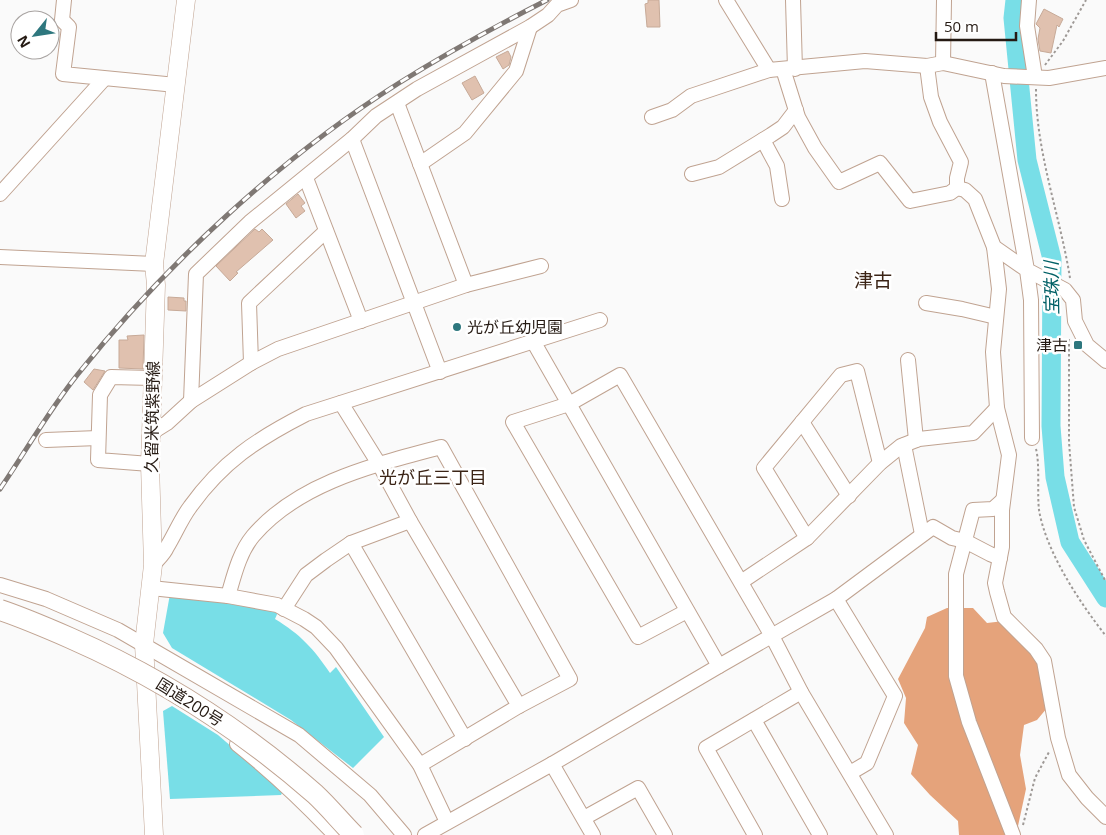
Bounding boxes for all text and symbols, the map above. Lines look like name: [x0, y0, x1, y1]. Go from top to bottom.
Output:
north arrow: [10, 10, 60, 60]
scale bar: [936, 10, 1016, 42]
text: 50 m: [944, 16, 979, 36]
text: N: [12, 32, 34, 51]
water label: 宝珠川: [1038, 259, 1063, 315]
district label: 津古: [854, 267, 892, 293]
place label: 光が丘幼児園: [467, 316, 563, 338]
marker: 光が丘幼児園: [451, 321, 463, 333]
place label: 津古: [1036, 334, 1068, 356]
marker: 津古: [1072, 339, 1084, 351]
street label: 久留米筑紫野線: [140, 361, 164, 473]
district label: 光が丘三丁目: [379, 465, 487, 489]
street label: 国道200号: [152, 673, 228, 731]

